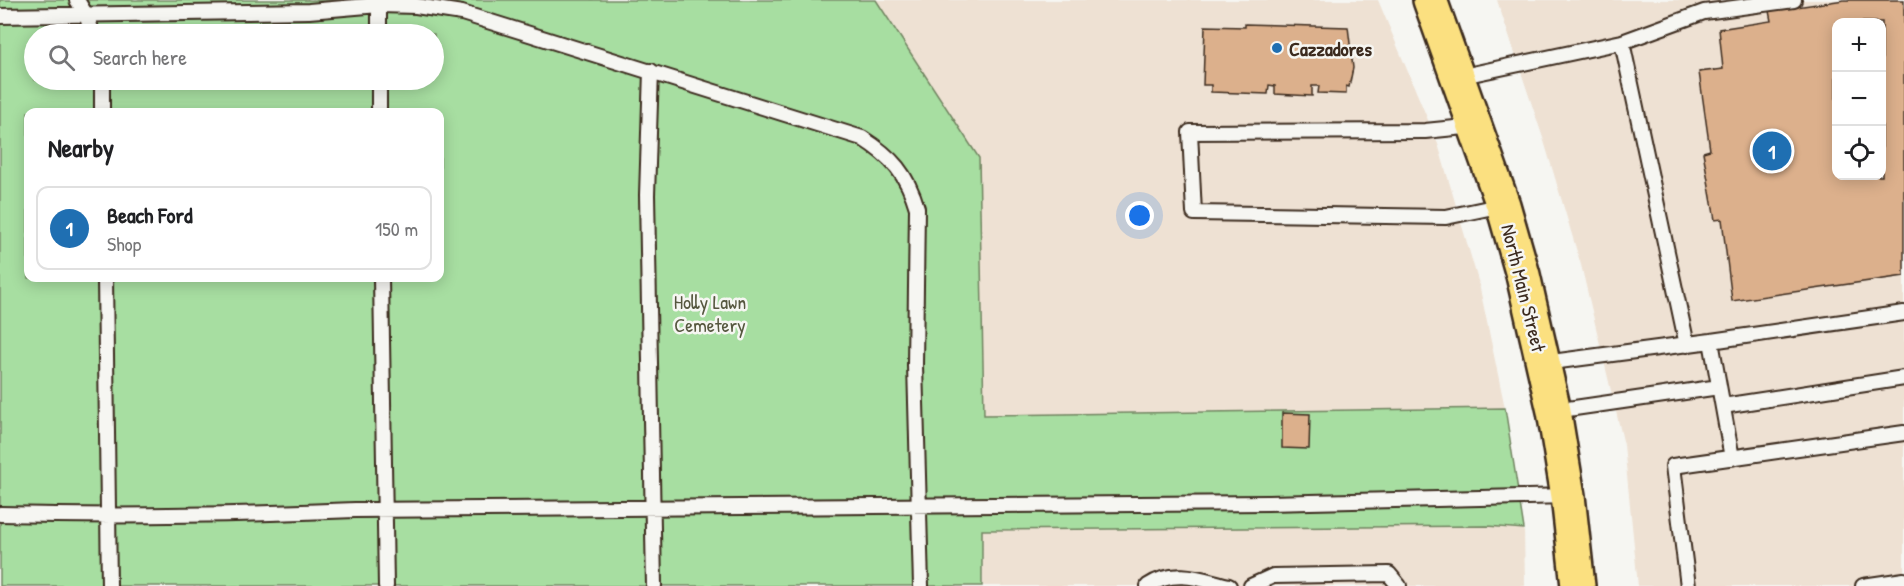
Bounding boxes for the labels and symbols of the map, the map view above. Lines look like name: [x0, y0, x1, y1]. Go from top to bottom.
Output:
place label: Cazzadores: [1289, 35, 1372, 62]
marker: Cazzadores: [1270, 41, 1284, 55]
pin: 1: [1752, 128, 1792, 174]
your location: [1125, 201, 1154, 230]
street label: North Main Street: [1495, 221, 1553, 356]
park label: Holly Lawn Cemetery: [674, 288, 746, 338]

